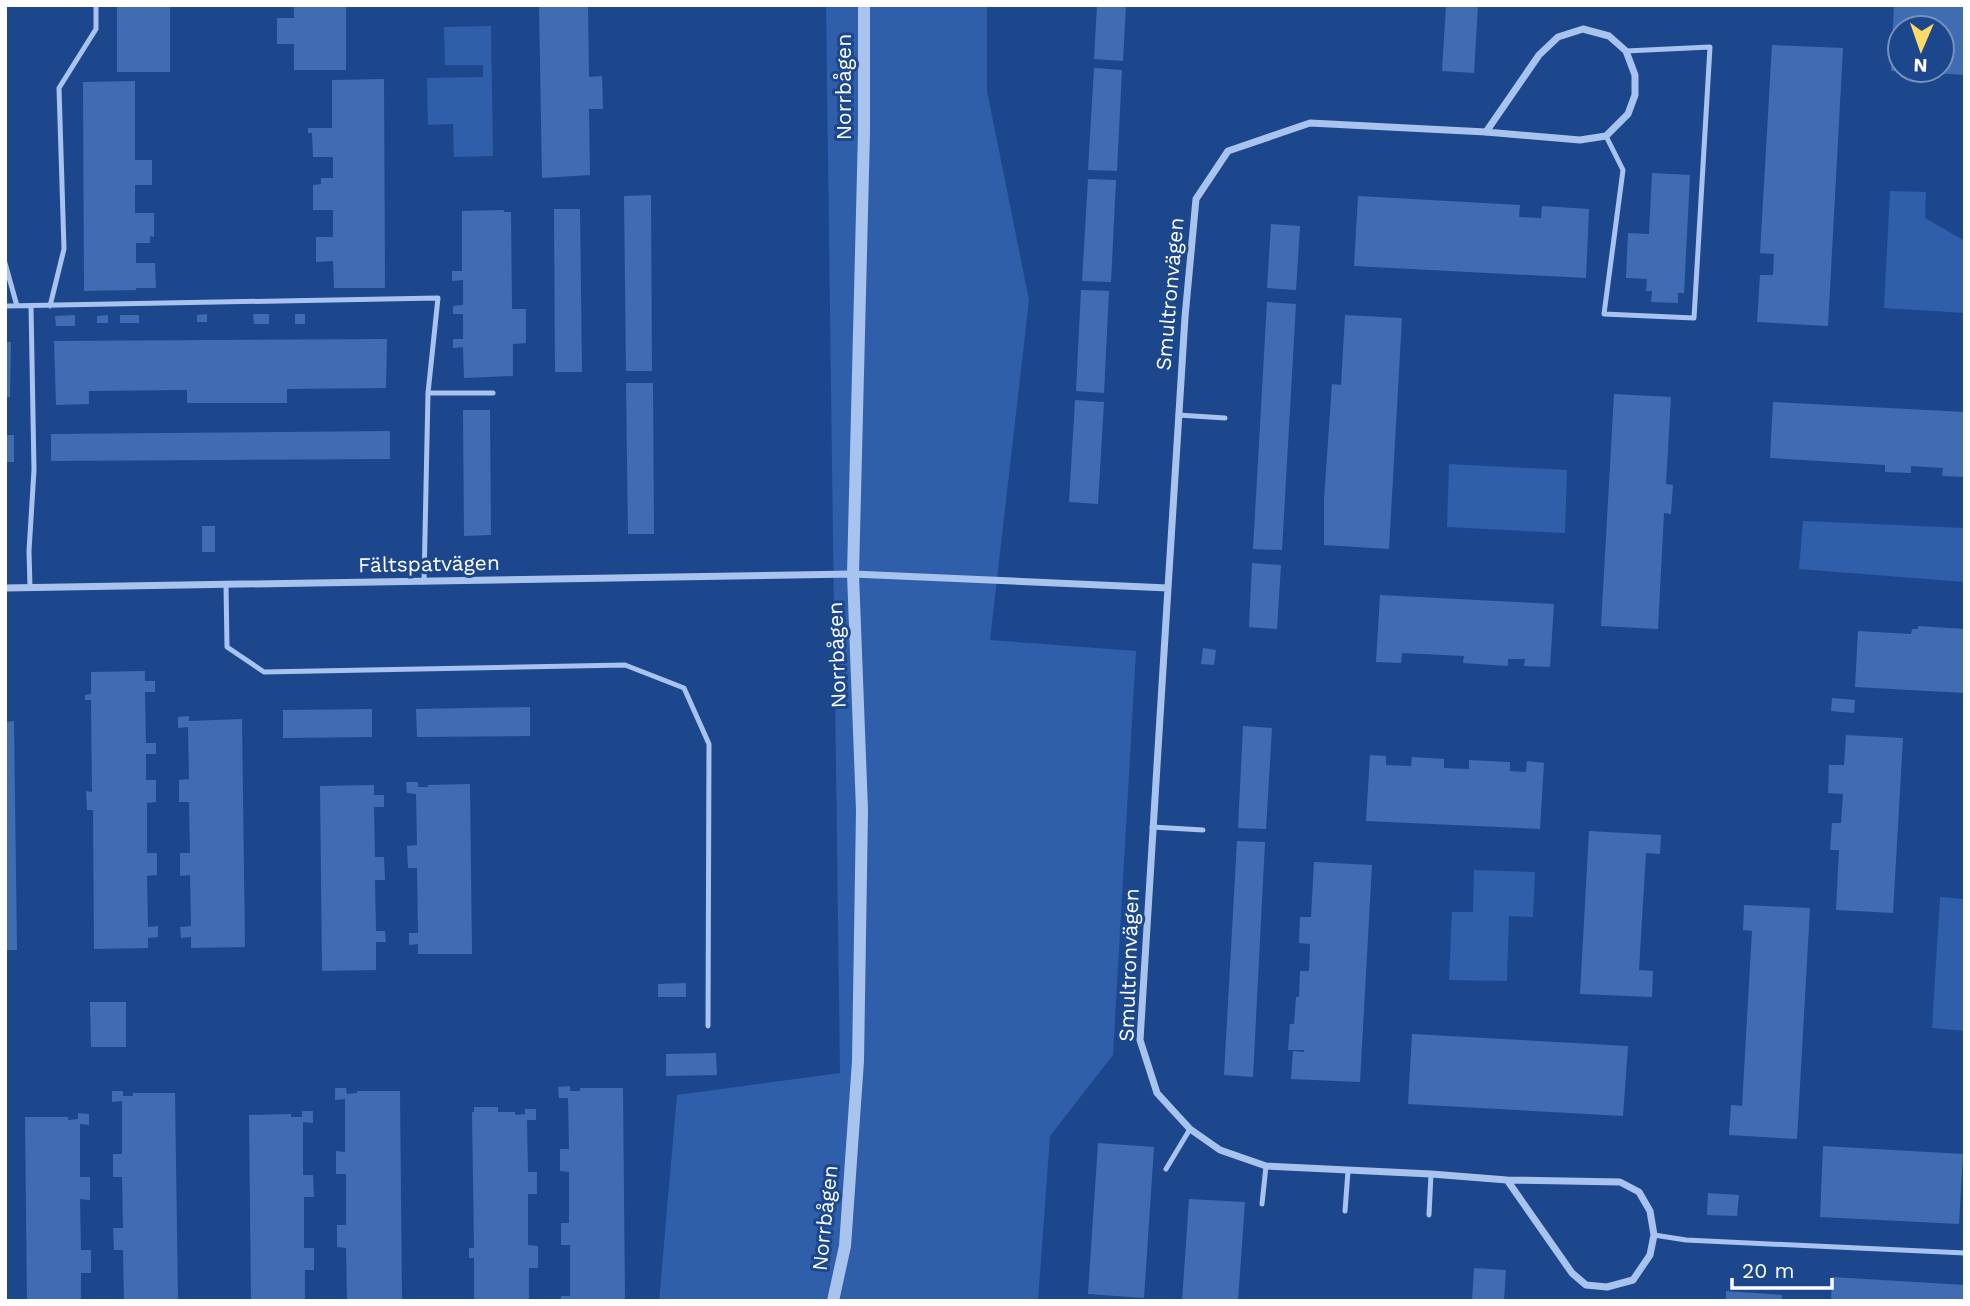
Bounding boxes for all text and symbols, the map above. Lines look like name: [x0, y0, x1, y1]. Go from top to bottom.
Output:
north arrow: [1886, 14, 1956, 84]
street label: Norrbågen: [831, 34, 856, 140]
text: N: [1913, 54, 1928, 77]
street label: Smultronvägen: [1150, 216, 1189, 372]
street label: Fältspatvägen: [358, 550, 500, 577]
street label: Norrbågen: [822, 601, 851, 709]
street label: Smultronvägen: [1113, 888, 1144, 1042]
street label: Norrbågen: [807, 1164, 842, 1272]
scale bar: [1732, 1246, 1832, 1290]
text: 20 m: [1742, 1258, 1794, 1283]

